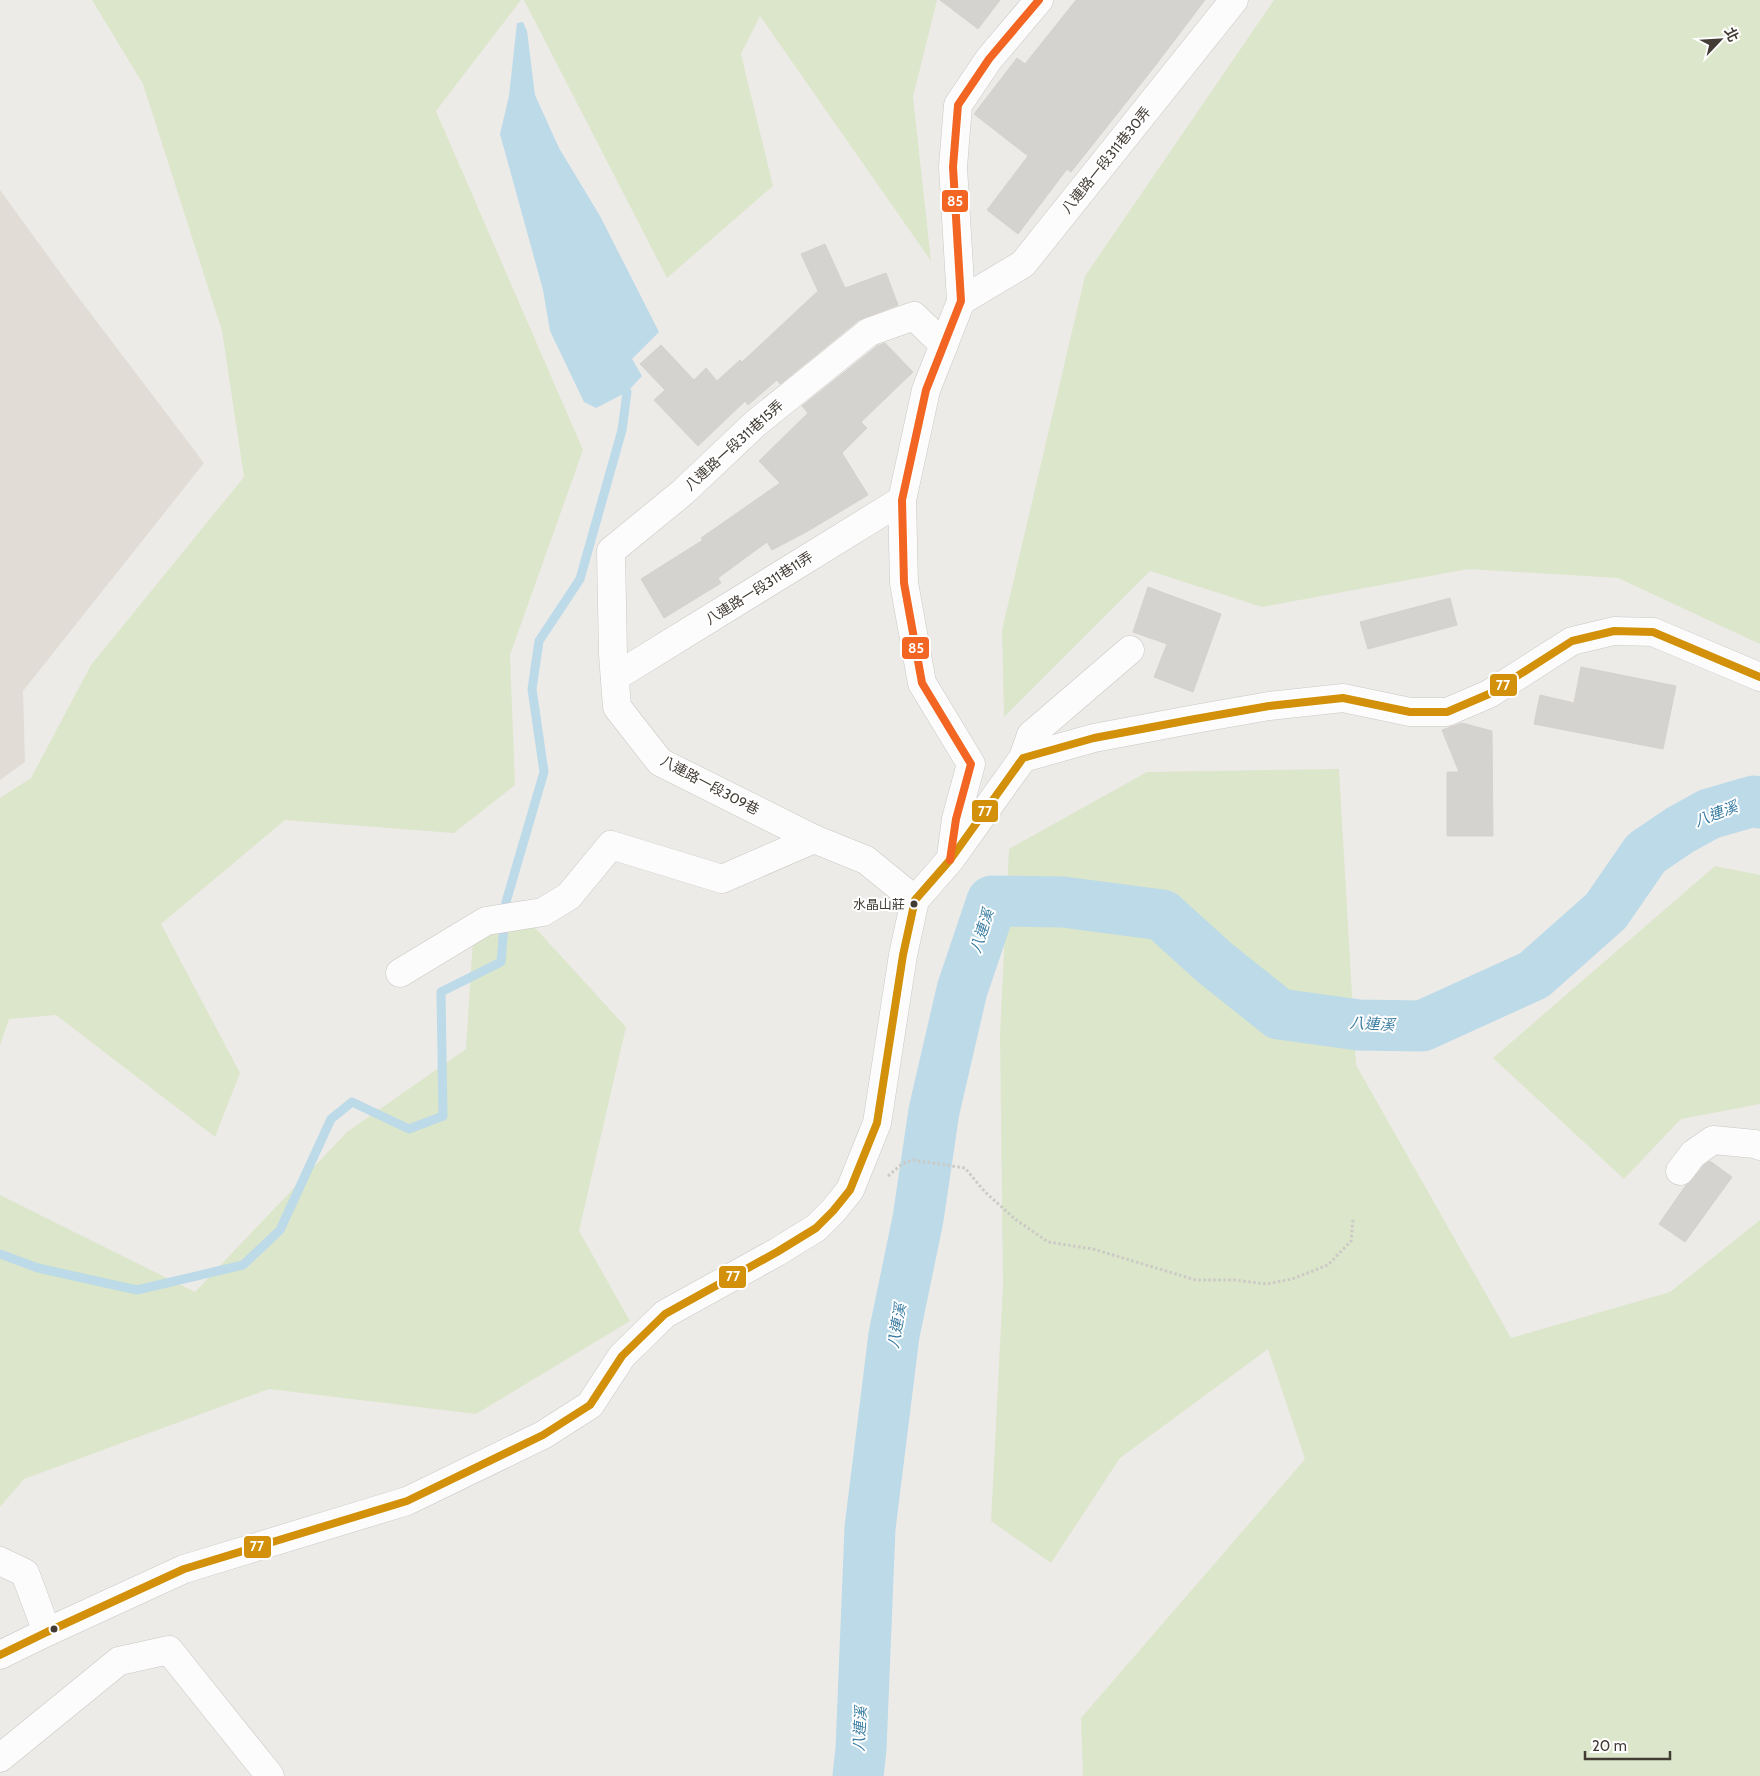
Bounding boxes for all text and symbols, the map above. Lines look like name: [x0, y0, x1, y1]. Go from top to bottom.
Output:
north arrow: [1695, 15, 1745, 65]
text: 北: [1721, 24, 1743, 45]
street label: 八連路一段311巷30弄: [1057, 103, 1155, 217]
line badge: 85: [941, 189, 969, 213]
text: 85: [947, 192, 963, 210]
street label: 八連路一段311巷15弄: [681, 396, 787, 494]
street label: 八連路一段311巷11弄: [702, 548, 816, 628]
line badge: 85: [901, 636, 930, 660]
text: 85: [908, 639, 924, 657]
line badge: 77: [1489, 673, 1518, 697]
text: 77: [1496, 676, 1511, 694]
street label: 八連路一段309巷: [658, 751, 762, 819]
water label: 八連溪: [1692, 797, 1742, 830]
line badge: 77: [971, 799, 999, 823]
text: 77: [978, 802, 993, 820]
place label: 水晶山莊: [853, 896, 905, 912]
marker: 水晶山莊: [909, 899, 919, 909]
water label: 八連溪: [966, 905, 998, 955]
water label: 八連溪: [1349, 1014, 1397, 1034]
line badge: 77: [718, 1265, 747, 1289]
text: 77: [726, 1267, 741, 1285]
water label: 八連溪: [884, 1300, 910, 1350]
line badge: 77: [243, 1535, 272, 1559]
text: 77: [250, 1537, 265, 1555]
unlabelled marker: [49, 1624, 59, 1634]
water label: 八連溪: [850, 1704, 870, 1752]
scale bar: [1585, 1728, 1670, 1760]
text: 20 m: [1592, 1737, 1627, 1755]

